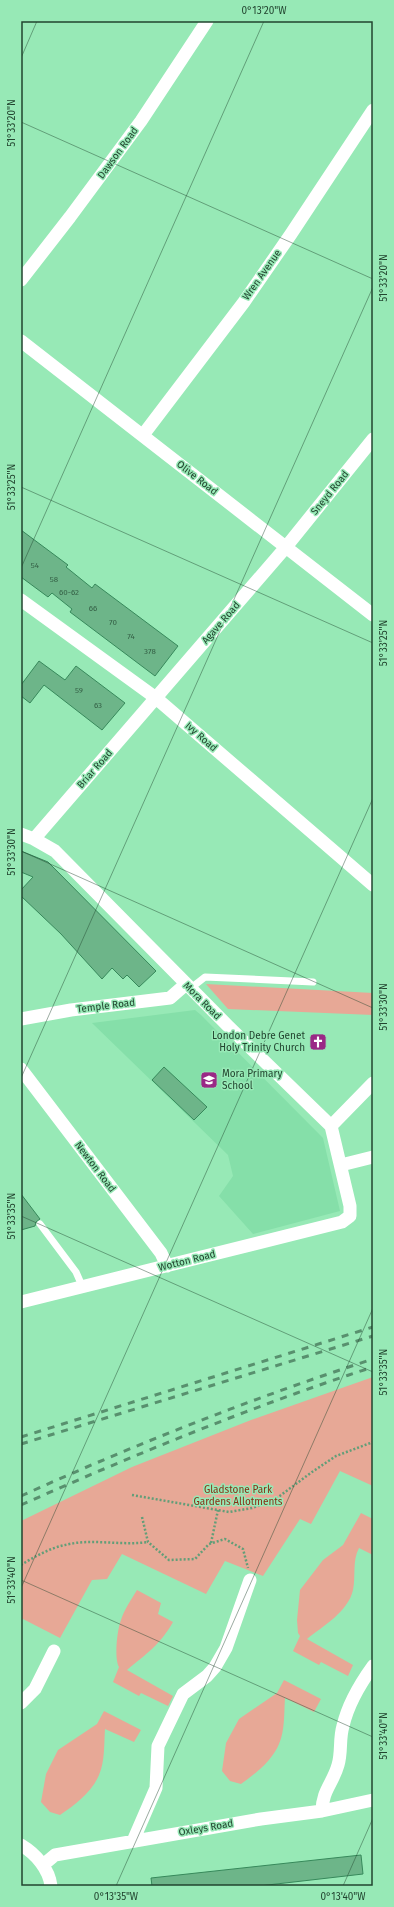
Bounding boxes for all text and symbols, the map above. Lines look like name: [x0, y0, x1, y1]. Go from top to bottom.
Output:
text: 0°13'20"W: [242, 5, 287, 17]
text: 51°33'20"N: [6, 99, 18, 147]
street label: Dawson Road: [95, 125, 141, 181]
street label: Wren Avenue: [240, 247, 284, 303]
text: 51°33'20"N: [378, 254, 390, 302]
street label: Olive Road: [174, 458, 220, 498]
text: 51°33'25"N: [6, 464, 18, 510]
street label: Sneyd Road: [309, 469, 351, 517]
house number: 54: [31, 561, 40, 570]
house number: 58: [50, 575, 59, 584]
house number: 60-62: [59, 588, 79, 597]
street label: Agave Road: [199, 599, 243, 647]
house number: 66: [89, 604, 97, 613]
house number: 70: [109, 618, 117, 627]
text: 51°33'25"N: [378, 620, 390, 666]
house number: 74: [127, 632, 135, 641]
house number: 378: [144, 647, 156, 656]
house number: 59: [75, 686, 83, 695]
house number: 63: [94, 701, 102, 710]
street label: Ivy Road: [183, 720, 219, 754]
street label: Briar Road: [75, 747, 115, 791]
text: 51°33'30"N: [6, 828, 18, 876]
street label: Mora Road: [181, 980, 223, 1022]
text: 51°33'30"N: [378, 983, 390, 1031]
street label: Temple Road: [76, 996, 136, 1016]
place label: London Debre Genet Holy Trinity Church: [212, 1030, 305, 1054]
church icon: London Debre Genet Holy Trinity Church: [308, 1032, 328, 1052]
place label: Mora Primary School: [222, 1068, 282, 1092]
school or university icon: Mora Primary School: [199, 1070, 219, 1090]
street label: Newton Road: [72, 1139, 118, 1195]
text: 51°33'35"N: [6, 1193, 18, 1239]
street label: Wotton Road: [157, 1248, 217, 1274]
text: 51°33'35"N: [378, 1349, 390, 1395]
park label: Gladstone Park Gardens Allotments: [193, 1484, 283, 1508]
text: 51°33'40"N: [6, 1556, 18, 1604]
text: 51°33'40"N: [378, 1712, 390, 1760]
street label: Oxleys Road: [178, 1817, 234, 1839]
text: 0°13'35"W: [94, 1891, 139, 1903]
text: 0°13'40"W: [321, 1891, 366, 1903]

